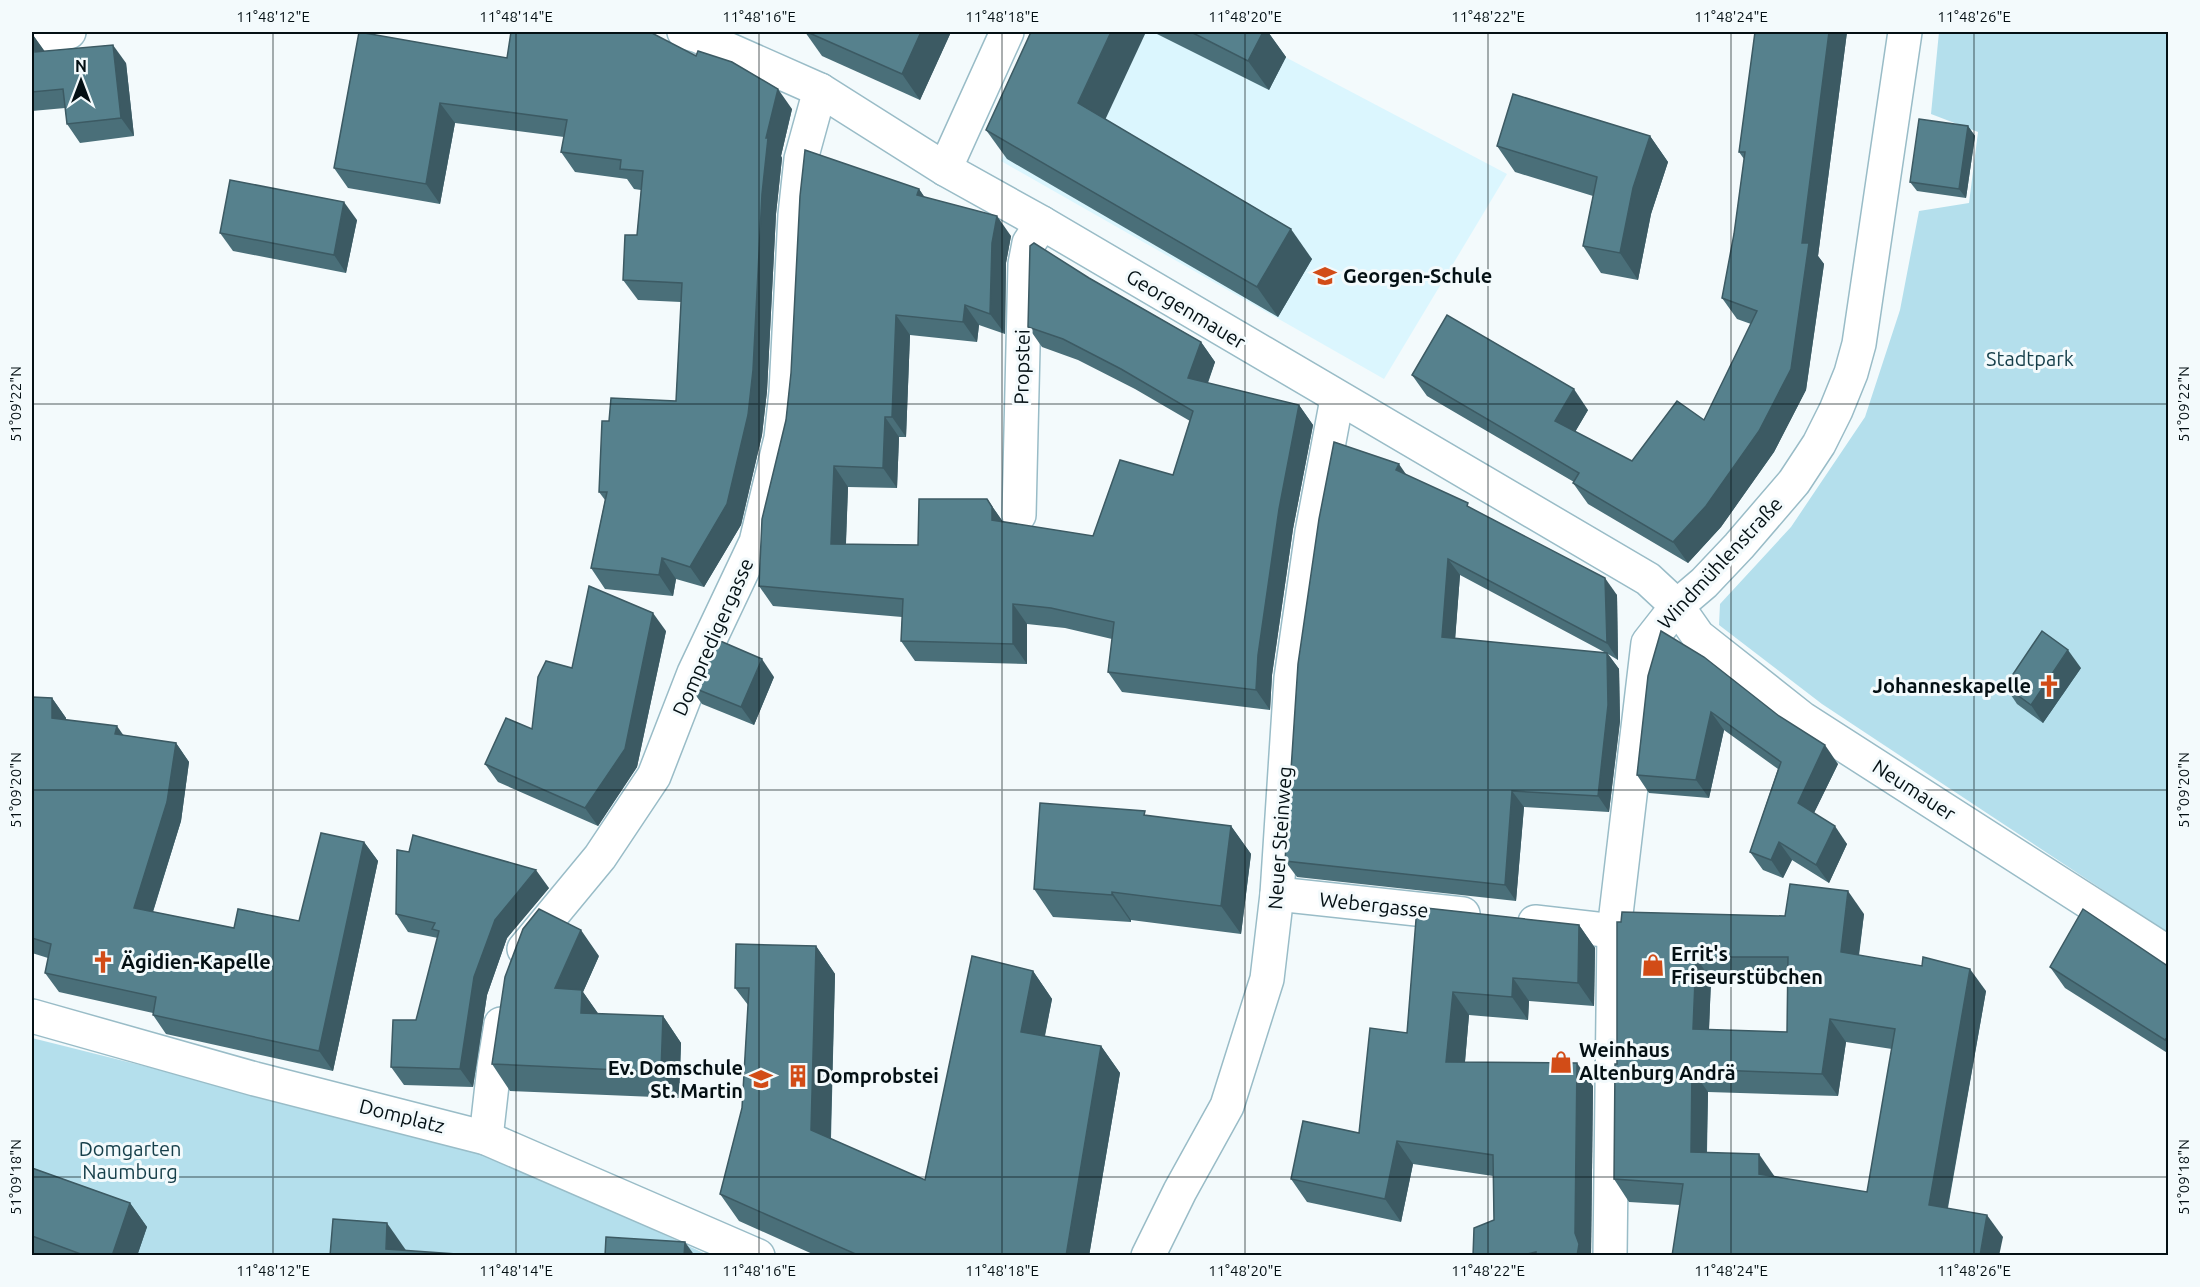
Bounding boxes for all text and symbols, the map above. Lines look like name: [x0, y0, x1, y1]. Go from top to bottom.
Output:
text: 11°48'12"E: [236, 8, 310, 25]
text: 11°48'14"E: [479, 8, 553, 25]
text: 11°48'16"E: [722, 8, 796, 25]
text: 11°48'18"E: [965, 8, 1039, 25]
text: 11°48'20"E: [1208, 8, 1282, 25]
text: 11°48'22"E: [1451, 8, 1525, 25]
text: 11°48'24"E: [1694, 8, 1768, 25]
text: 11°48'26"E: [1937, 8, 2011, 25]
north arrow: [51, 51, 111, 111]
text: N: [75, 57, 87, 75]
school or university icon: Georgen-Schule: [1312, 263, 1338, 289]
street label: Georgenmauer: [1122, 264, 1250, 353]
place label: Georgen-Schule: [1343, 264, 1492, 287]
street label: Propstei: [1009, 329, 1034, 405]
park label: Stadtpark: [1986, 347, 2074, 370]
text: 51°09'22"N: [7, 366, 24, 442]
text: 51°09'22"N: [2175, 366, 2192, 442]
street label: Windmühlenstraße: [1653, 492, 1787, 633]
street label: Dompredigergasse: [667, 554, 758, 719]
church icon: Johanneskapelle: [2036, 673, 2062, 699]
place label: Johanneskapelle: [1873, 674, 2031, 697]
text: 51°09'20"N: [7, 752, 24, 828]
text: 51°09'20"N: [2175, 752, 2192, 828]
street label: Neumauer: [1868, 754, 1960, 825]
street label: Neuer Steinweg: [1263, 766, 1296, 910]
street label: Webergasse: [1318, 887, 1430, 922]
place label: Errit's Friseurstübchen: [1671, 942, 1823, 988]
church icon: Ägidien-Kapelle: [90, 949, 116, 975]
place label: Ägidien-Kapelle: [121, 950, 271, 973]
shop icon: Errit's Friseurstübchen: [1640, 952, 1666, 978]
place label: Weinhaus Altenburg Andrä: [1579, 1038, 1736, 1084]
shop icon: Weinhaus Altenburg Andrä: [1548, 1049, 1574, 1075]
place label: Ev. Domschule St. Martin: [608, 1056, 743, 1102]
building icon: Domprobstei: [785, 1063, 811, 1089]
place label: Domprobstei: [816, 1064, 939, 1087]
school or university icon: Ev. Domschule St. Martin: [748, 1066, 774, 1092]
street label: Domplatz: [357, 1094, 447, 1137]
park label: Domgarten Naumburg: [79, 1137, 181, 1183]
text: 51°09'18"N: [7, 1139, 24, 1215]
text: 51°09'18"N: [2175, 1139, 2192, 1215]
text: 11°48'12"E: [236, 1262, 310, 1279]
text: 11°48'14"E: [479, 1262, 553, 1279]
text: 11°48'16"E: [722, 1262, 796, 1279]
text: 11°48'18"E: [965, 1262, 1039, 1279]
text: 11°48'20"E: [1208, 1262, 1282, 1279]
text: 11°48'22"E: [1451, 1262, 1525, 1279]
text: 11°48'24"E: [1694, 1262, 1768, 1279]
text: 11°48'26"E: [1937, 1262, 2011, 1279]

